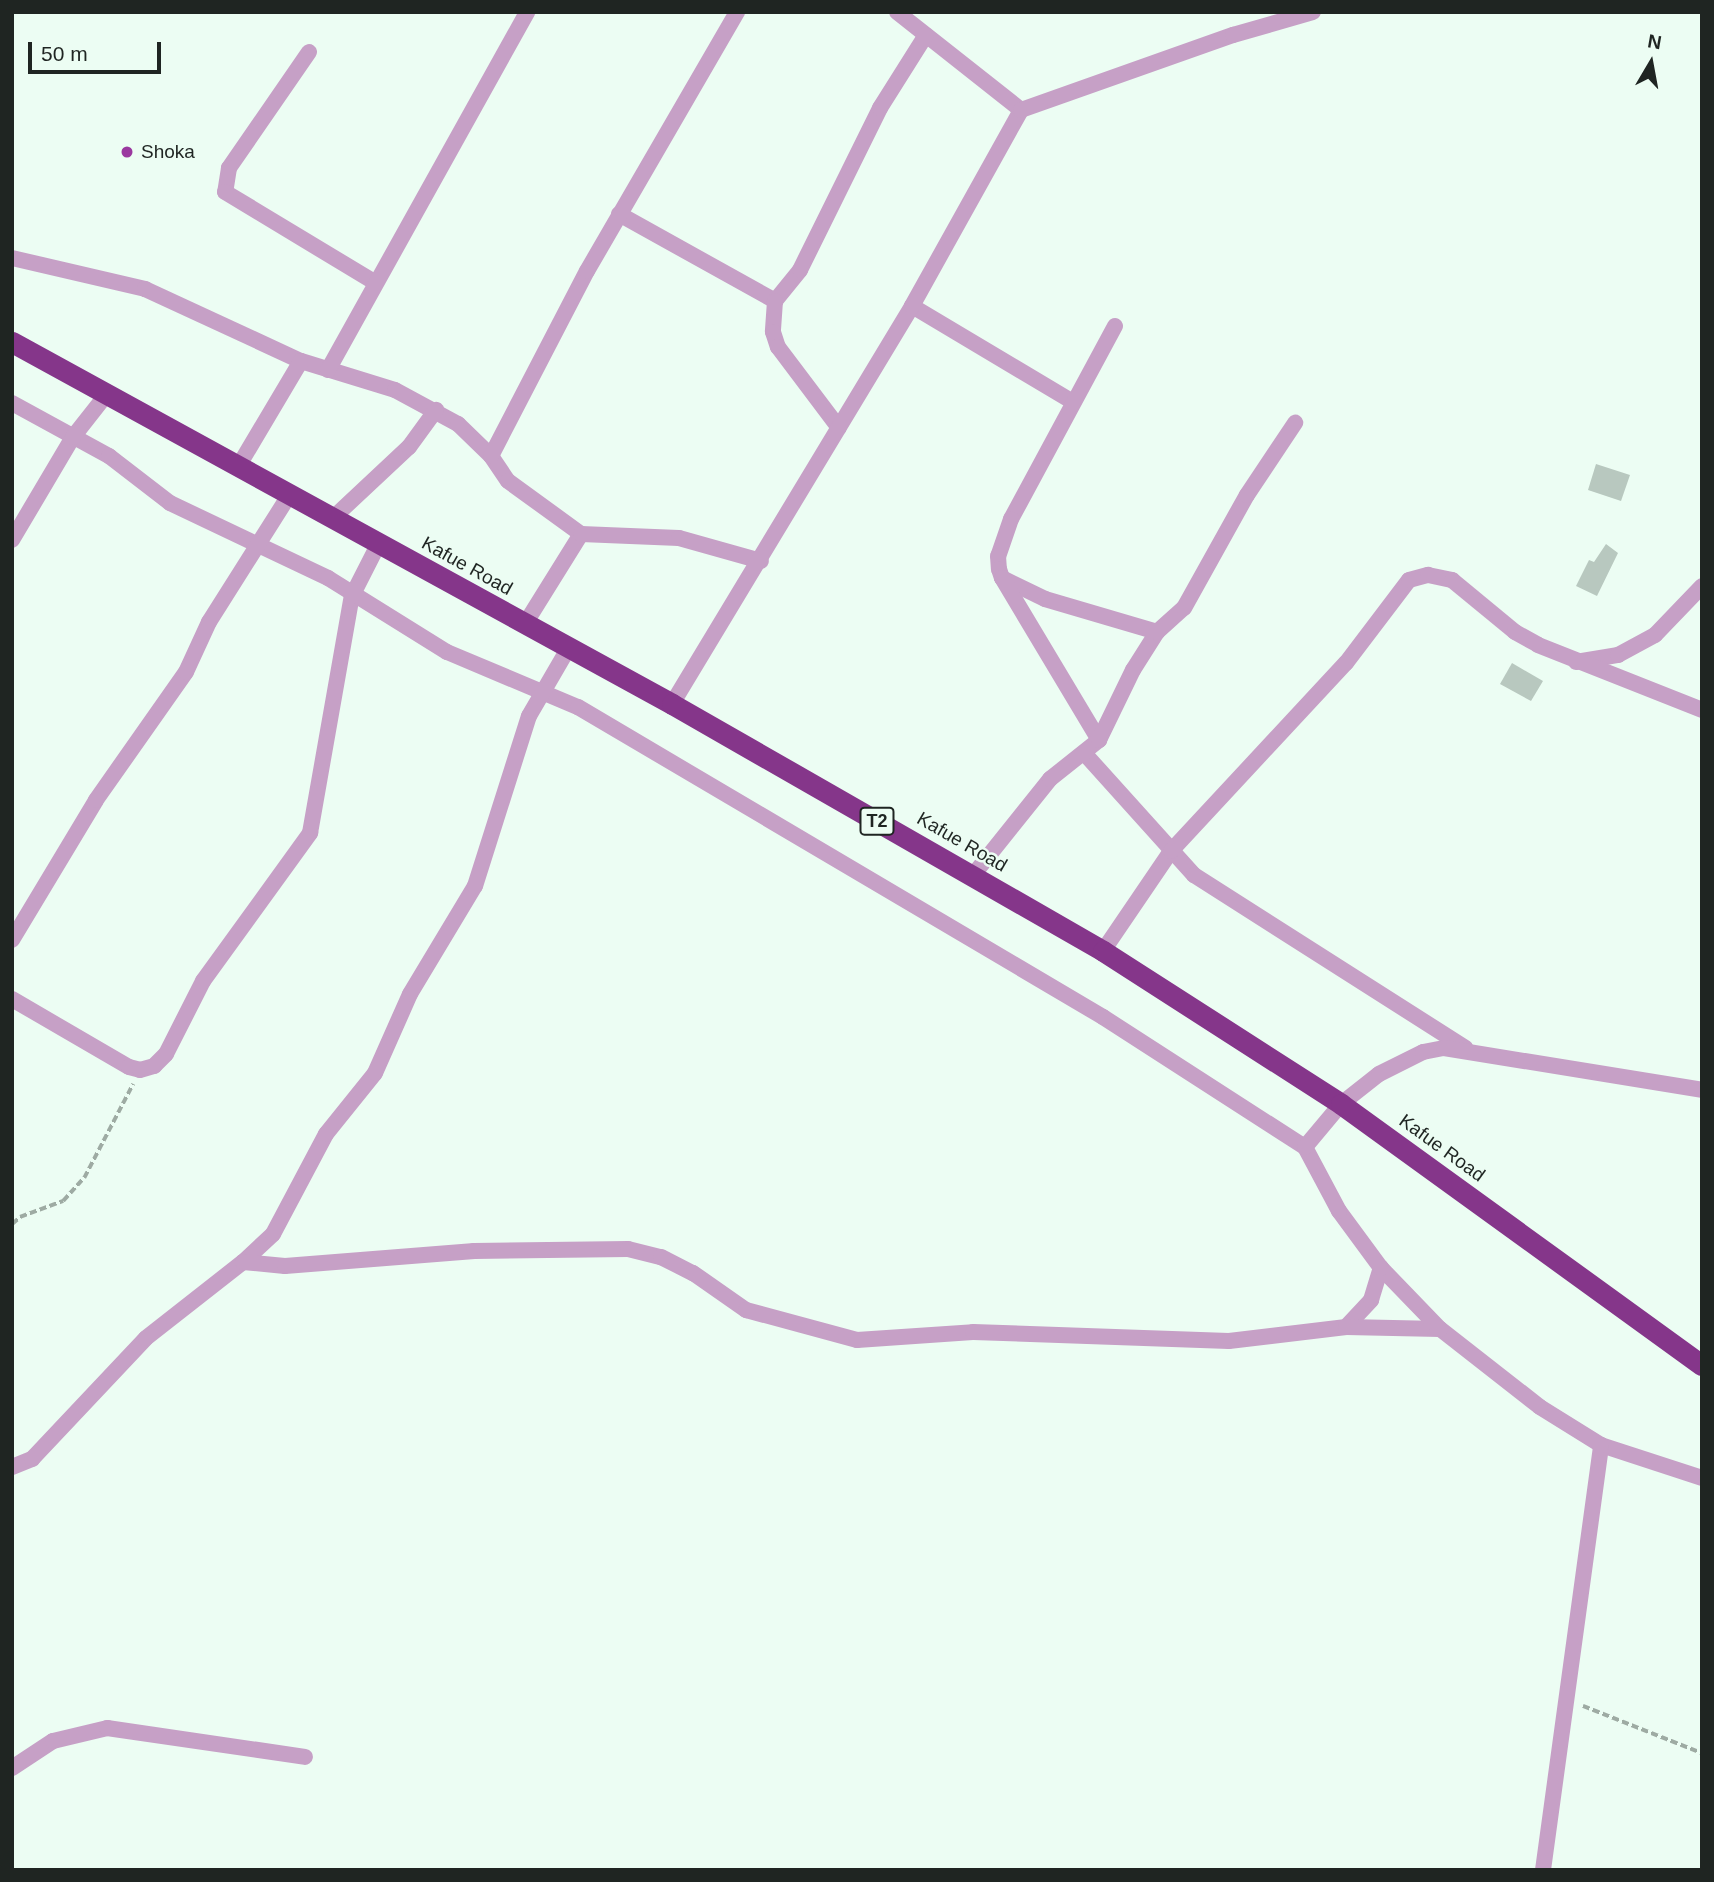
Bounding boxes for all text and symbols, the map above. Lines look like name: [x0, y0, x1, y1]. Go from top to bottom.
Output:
scale bar: [32, 28, 164, 72]
north arrow: [1616, 28, 1686, 98]
text: N: [1646, 30, 1663, 53]
text: 50 m: [41, 42, 88, 65]
place label: Shoka: [141, 141, 195, 163]
marker: Shoka: [119, 144, 135, 160]
street label: Kafue Road: [418, 532, 516, 600]
road number: T2: [858, 806, 896, 836]
street label: Kafue Road: [913, 807, 1011, 877]
street label: Kafue Road: [1395, 1109, 1489, 1187]

